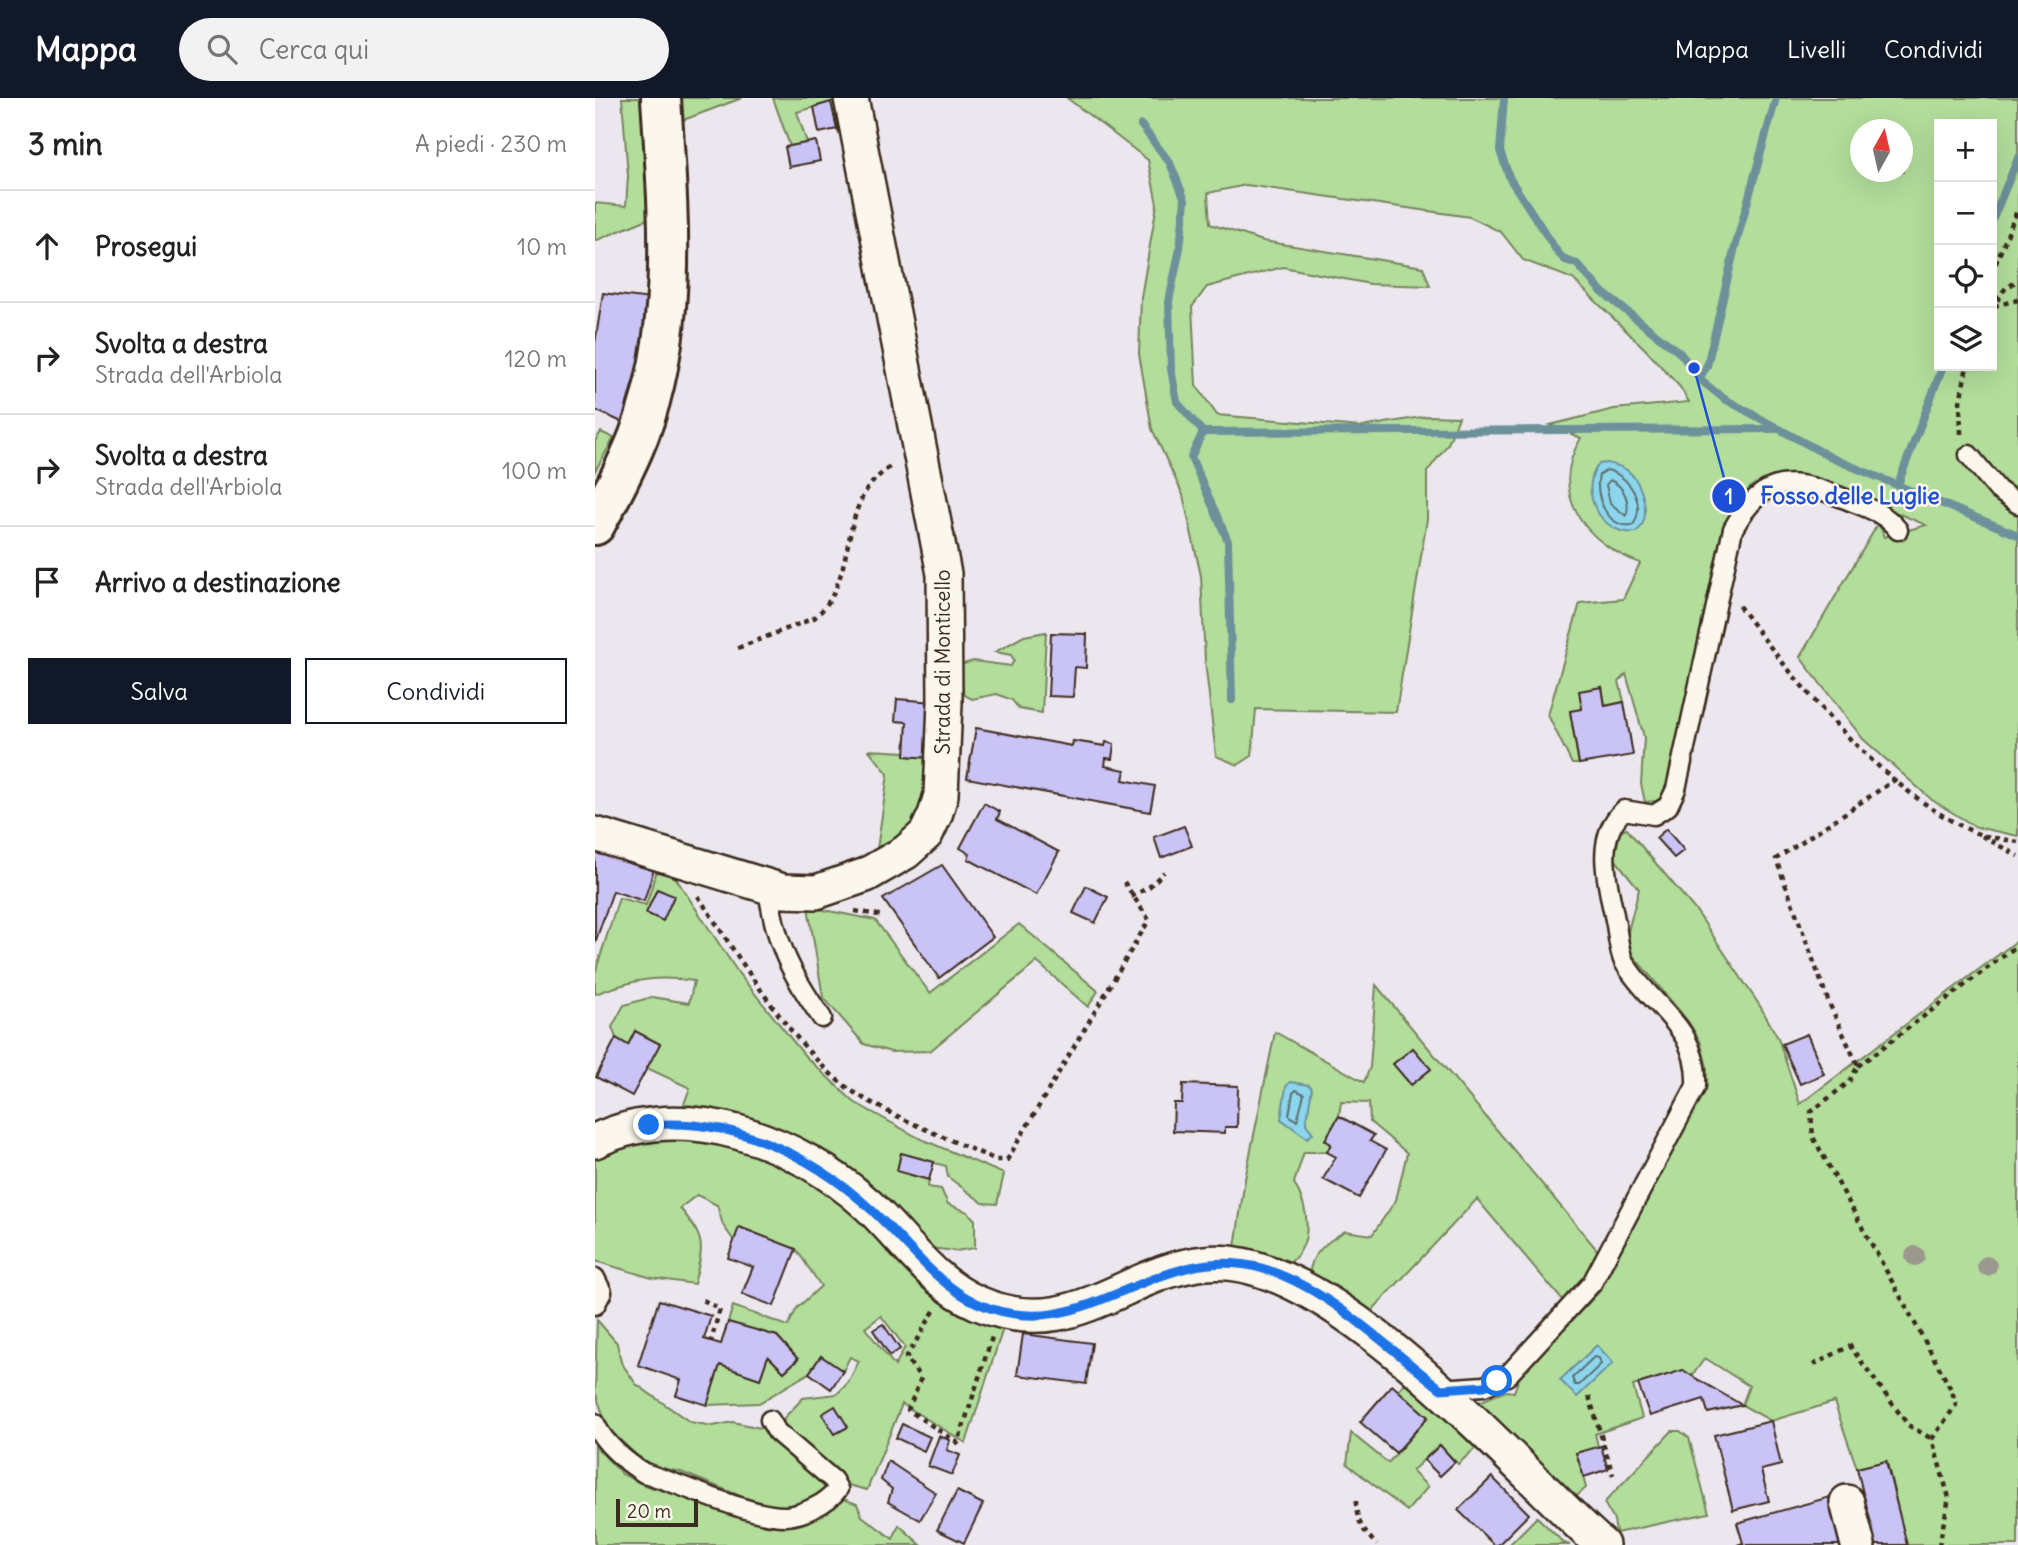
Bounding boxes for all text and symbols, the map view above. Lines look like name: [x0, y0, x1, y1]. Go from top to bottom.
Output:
search box: [179, 18, 669, 81]
text: Mappa: [35, 28, 137, 70]
icon: search: [203, 30, 241, 68]
text: Cerca qui: [259, 33, 369, 66]
text: Mappa: [1675, 34, 1749, 64]
text: Livelli: [1787, 34, 1846, 64]
text: Condividi: [1884, 34, 1983, 64]
north arrow: [1850, 119, 1913, 182]
map controls: [1934, 119, 1997, 371]
button: +: [1934, 119, 1997, 182]
text: 3 min: [28, 125, 103, 163]
text: A piedi · 230 m: [415, 129, 567, 158]
button: −: [1934, 182, 1997, 245]
icon: ahead: [28, 227, 66, 265]
text: Prosegui: [95, 230, 197, 263]
text: 10 m: [517, 232, 567, 261]
button: locate: [1934, 245, 1997, 308]
button: layers: [1934, 308, 1997, 371]
text: Svolta a destra: [95, 327, 268, 360]
icon: right: [28, 339, 66, 377]
text: 120 m: [504, 344, 567, 373]
text: Strada dell'Arbiola: [95, 360, 282, 389]
text: Svolta a destra: [95, 439, 268, 472]
icon: right: [28, 451, 66, 489]
text: 100 m: [502, 456, 567, 485]
text: Strada dell'Arbiola: [95, 472, 282, 501]
callout: Fosso delle Luglie: [1711, 474, 1954, 518]
text: Fosso delle Luglie: [1760, 481, 1940, 510]
text: 1: [1725, 483, 1733, 510]
icon: arrive: [28, 563, 66, 601]
text: Arrivo a destinazione: [95, 566, 341, 599]
street label: Strada di Monticello: [929, 569, 956, 755]
button: Salva: [28, 658, 291, 724]
button: Condividi: [305, 658, 567, 724]
route end: [633, 1109, 664, 1140]
route start: [1481, 1365, 1512, 1396]
scale bar: [616, 1496, 698, 1528]
text: 20 m: [627, 1499, 671, 1523]

